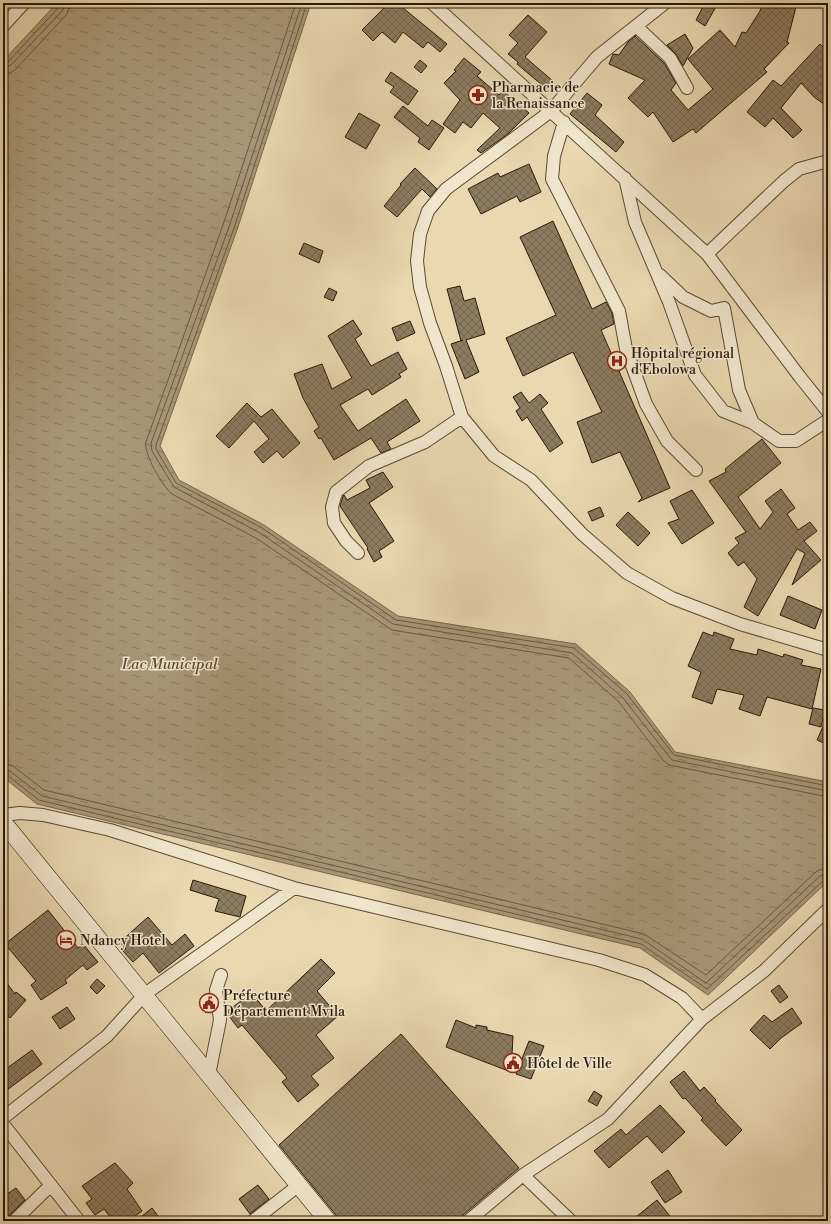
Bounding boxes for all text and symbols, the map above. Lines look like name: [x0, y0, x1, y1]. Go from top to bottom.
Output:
place label: Pharmacie de la Renaissance: [492, 79, 585, 113]
pharmacy icon: Pharmacie de la Renaissance: [467, 84, 489, 106]
place label: Hôpital régional d'Ebolowa: [631, 345, 734, 379]
hospital icon: Hôpital régional d'Ebolowa: [606, 350, 628, 372]
water label: Lac Municipal: [121, 655, 218, 674]
hotel icon: Ndancy Hotel: [55, 929, 77, 951]
place label: Ndancy Hotel: [80, 932, 166, 950]
place label: Préfecture Département Mvila: [223, 987, 346, 1021]
public building icon: Préfecture Département Mvila: [198, 992, 220, 1014]
public building icon: Hôtel de Ville: [502, 1052, 524, 1074]
place label: Hôtel de Ville: [527, 1055, 612, 1073]

